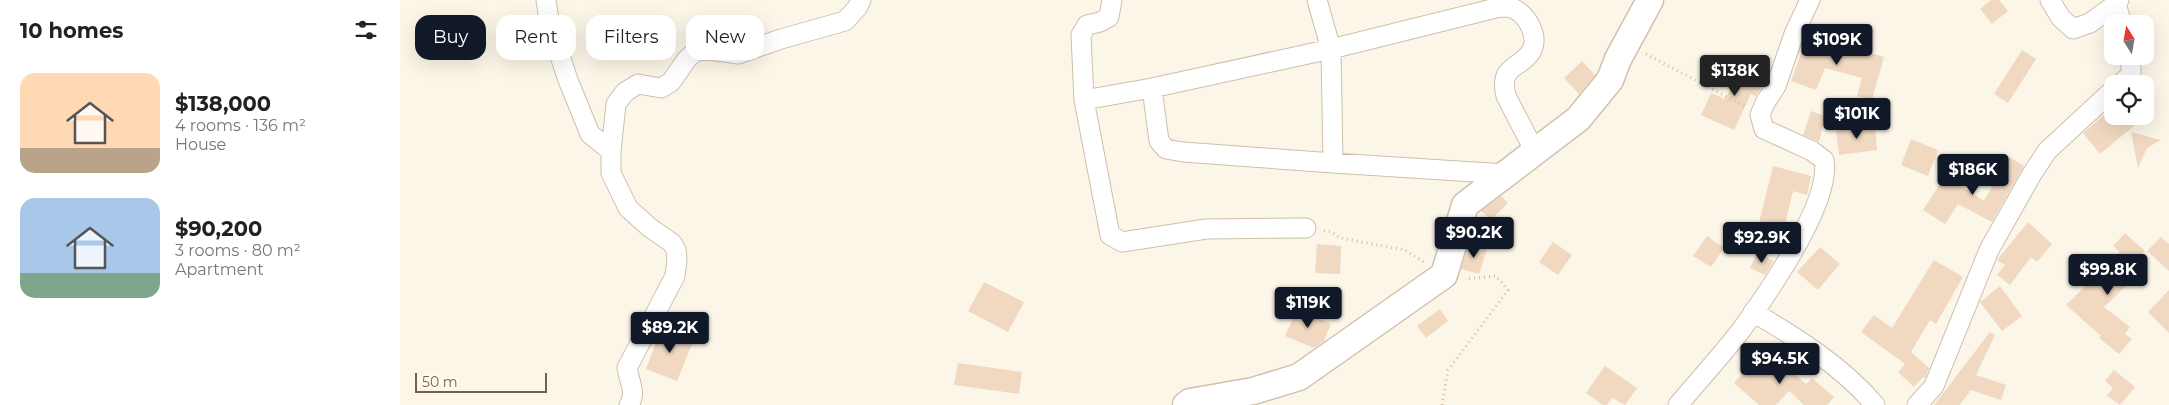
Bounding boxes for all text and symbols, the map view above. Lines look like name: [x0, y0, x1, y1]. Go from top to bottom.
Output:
chip: Buy: [415, 15, 486, 60]
chip: Rent: [496, 15, 576, 60]
chip: Filters: [586, 15, 676, 60]
chip: New: [686, 15, 764, 60]
north arrow: [2104, 15, 2154, 65]
map controls: [2104, 15, 2154, 125]
icon: filters: [352, 16, 380, 44]
text: 10 homes: [20, 18, 123, 43]
pin: $109K: [1802, 23, 1872, 66]
text: $109K: [1812, 30, 1862, 49]
pin: $138K: [1700, 54, 1770, 97]
text: $138K: [1711, 61, 1759, 80]
button: locate: [2104, 75, 2154, 125]
text: $138,000: [175, 91, 271, 116]
icon: home: [60, 93, 120, 153]
pin: $101K: [1822, 98, 1892, 140]
text: $101K: [1834, 104, 1880, 123]
text: 4 rooms · 136 m²: [175, 116, 306, 135]
text: House: [175, 135, 226, 154]
pin: $186K: [1938, 154, 2008, 196]
text: $186K: [1949, 160, 1997, 179]
text: $90,200: [175, 216, 262, 241]
pin: $90.2K: [1433, 216, 1515, 259]
icon: home: [60, 218, 120, 278]
pin: $92.9K: [1721, 222, 1803, 264]
text: $90.2K: [1446, 223, 1502, 242]
text: $92.9K: [1734, 228, 1790, 247]
text: 3 rooms · 80 m²: [175, 241, 301, 260]
pin: $99.8K: [2067, 254, 2149, 296]
text: Apartment: [175, 260, 264, 279]
text: $99.8K: [2080, 260, 2136, 279]
pin: $119K: [1273, 286, 1343, 329]
text: $119K: [1286, 293, 1330, 312]
pin: $89.2K: [629, 312, 711, 354]
text: $89.2K: [642, 318, 698, 337]
pin: $94.5K: [1739, 342, 1821, 385]
text: $94.5K: [1751, 349, 1809, 368]
scale bar: [415, 370, 548, 393]
text: 50 m: [422, 373, 458, 391]

